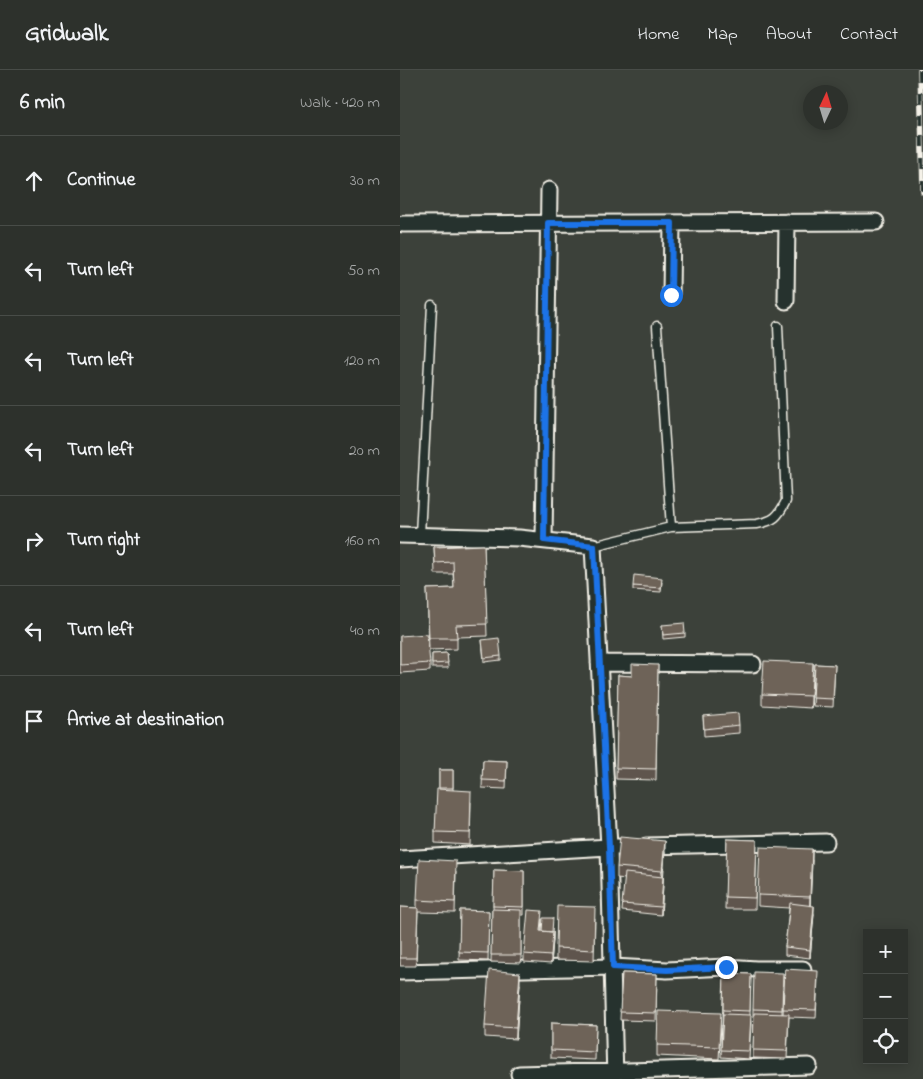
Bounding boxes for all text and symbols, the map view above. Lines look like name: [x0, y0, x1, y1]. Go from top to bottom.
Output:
text: Gridwalk: [25, 17, 109, 52]
text: Home: [638, 22, 679, 48]
text: Map: [707, 22, 738, 48]
text: About: [766, 22, 812, 48]
text: Contact: [840, 22, 898, 48]
north arrow: [803, 85, 848, 130]
text: 6 min: [20, 88, 65, 118]
text: Walk · 420 m: [300, 91, 380, 115]
icon: ahead: [20, 167, 48, 195]
text: Continue: [67, 167, 135, 194]
text: 30 m: [350, 169, 380, 193]
icon: left: [20, 257, 48, 285]
text: Turn left: [67, 257, 134, 284]
text: 50 m: [348, 259, 380, 283]
route start: [660, 284, 683, 307]
icon: left: [20, 347, 48, 375]
text: Turn left: [67, 347, 134, 374]
text: 120 m: [344, 349, 380, 373]
icon: left: [20, 437, 48, 465]
text: Turn left: [67, 437, 134, 464]
text: 20 m: [349, 439, 380, 463]
icon: right: [20, 527, 48, 555]
text: Turn right: [67, 527, 140, 554]
text: 160 m: [345, 529, 380, 553]
icon: left: [20, 617, 48, 645]
text: Turn left: [67, 617, 134, 644]
text: 40 m: [350, 619, 380, 643]
icon: arrive: [20, 707, 48, 735]
text: Arrive at destination: [67, 707, 224, 734]
map controls: [863, 929, 908, 1064]
button: +: [863, 929, 908, 974]
route end: [715, 956, 738, 979]
button: −: [863, 974, 908, 1019]
button: locate: [863, 1019, 908, 1064]

